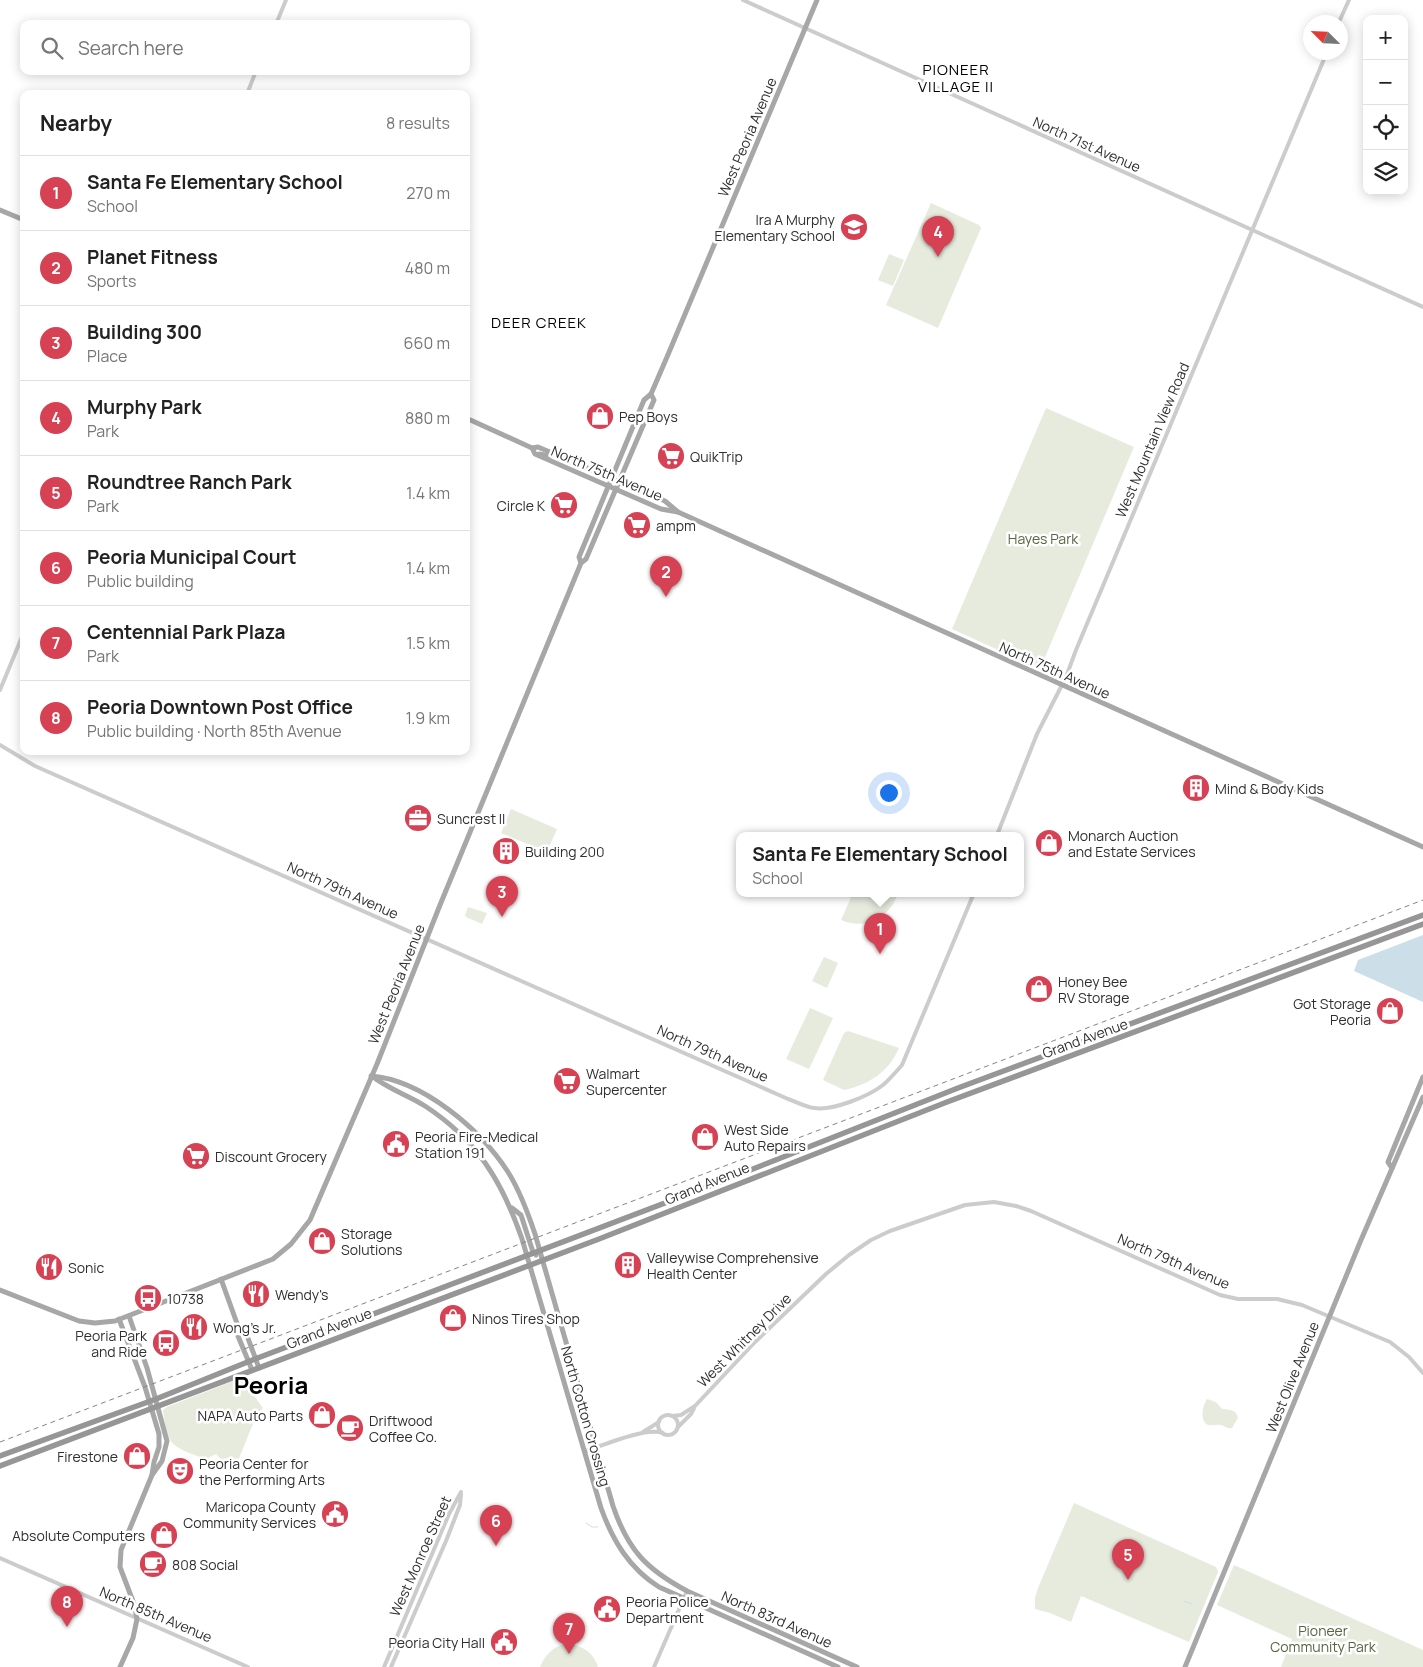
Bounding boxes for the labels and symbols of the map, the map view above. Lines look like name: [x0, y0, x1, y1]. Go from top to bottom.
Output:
north arrow: [1303, 15, 1348, 60]
district label: PIONEER VILLAGE II: [918, 59, 994, 97]
street label: West Peoria Avenue: [713, 74, 781, 200]
street label: North 71st Avenue: [1030, 112, 1144, 176]
place label: Ira A Murphy Elementary School: [715, 210, 836, 245]
school or university icon: Ira A Murphy Elementary School: [839, 212, 869, 242]
pin: 4: [922, 216, 954, 257]
district label: DEER CREEK: [491, 312, 587, 333]
street label: West Mountain View Road: [1111, 360, 1193, 520]
shop icon: Pep Boys: [585, 401, 615, 431]
place label: Pep Boys: [619, 407, 678, 426]
street label: North 75th Avenue: [548, 441, 666, 505]
supermarket icon: QuikTrip: [656, 441, 686, 471]
place label: QuikTrip: [690, 447, 743, 466]
supermarket icon: Circle K: [549, 490, 579, 520]
place label: Circle K: [497, 496, 546, 515]
supermarket icon: ampm: [622, 510, 652, 540]
place label: ampm: [656, 516, 696, 535]
park label: Hayes Park: [1008, 529, 1079, 548]
pin: 2: [650, 556, 682, 597]
street label: North 75th Avenue: [997, 637, 1113, 703]
building icon: Mind & Body Kids: [1181, 773, 1211, 803]
place label: Mind & Body Kids: [1215, 779, 1324, 798]
your location: [876, 780, 902, 806]
office icon: Suncrest II: [403, 803, 433, 833]
place label: Suncrest II: [437, 809, 505, 828]
place label: Monarch Auction and Estate Services: [1068, 826, 1195, 861]
shop icon: Monarch Auction and Estate Services: [1034, 828, 1064, 858]
building icon: Building 200: [491, 836, 521, 866]
place label: Building 200: [525, 842, 604, 861]
street label: North 79th Avenue: [284, 857, 402, 923]
pin: 3: [486, 876, 518, 917]
pin: 1: [864, 913, 896, 954]
street label: West Peoria Avenue: [363, 921, 429, 1047]
place label: Honey Bee RV Storage: [1058, 972, 1129, 1007]
shop icon: Honey Bee RV Storage: [1024, 974, 1054, 1004]
place label: Got Storage Peoria: [1293, 994, 1371, 1029]
shop icon: Got Storage Peoria: [1375, 996, 1405, 1026]
street label: Grand Avenue: [1040, 1014, 1130, 1062]
street label: North 79th Avenue: [654, 1020, 772, 1086]
place label: Walmart Supercenter: [586, 1064, 667, 1099]
supermarket icon: Walmart Supercenter: [552, 1066, 582, 1096]
place label: West Side Auto Repairs: [724, 1120, 806, 1155]
shop icon: West Side Auto Repairs: [690, 1122, 720, 1152]
place label: Peoria Fire-Medical Station 191: [415, 1127, 538, 1162]
public building icon: Peoria Fire-Medical Station 191: [381, 1129, 411, 1159]
supermarket icon: Discount Grocery: [181, 1141, 211, 1171]
place label: Discount Grocery: [215, 1147, 328, 1166]
street label: Grand Avenue: [662, 1157, 752, 1209]
place label: Storage Solutions: [341, 1224, 402, 1259]
shop icon: Storage Solutions: [307, 1226, 337, 1256]
street label: North 79th Avenue: [1115, 1229, 1233, 1293]
place label: Valleywise Comprehensive Health Center: [647, 1248, 819, 1283]
building icon: Valleywise Comprehensive Health Center: [613, 1250, 643, 1280]
restaurant icon: Sonic: [34, 1252, 64, 1282]
place label: Sonic: [68, 1258, 104, 1277]
restaurant icon: Wendy's: [241, 1279, 271, 1309]
bus stop icon: 10738: [133, 1283, 163, 1313]
place label: Wendy's: [275, 1285, 328, 1304]
place label: 10738: [167, 1289, 204, 1308]
street label: West Whitney Drive: [693, 1289, 795, 1391]
street label: Grand Avenue: [284, 1303, 374, 1353]
shop icon: Ninos Tires Shop: [438, 1303, 468, 1333]
place label: Ninos Tires Shop: [472, 1309, 580, 1328]
restaurant icon: Wong's Jr.: [179, 1312, 209, 1342]
place label: Wong's Jr.: [213, 1318, 276, 1337]
street label: West Olive Avenue: [1261, 1318, 1323, 1436]
place label: Peoria Park and Ride: [75, 1326, 148, 1361]
bus stop icon: Peoria Park and Ride: [151, 1328, 181, 1358]
street label: North Cotton Crossing: [557, 1343, 615, 1489]
district label: Peoria: [234, 1368, 308, 1401]
shop icon: NAPA Auto Parts: [307, 1400, 337, 1430]
place label: NAPA Auto Parts: [198, 1406, 303, 1425]
place label: Driftwood Coffee Co.: [369, 1411, 437, 1446]
cafe icon: Driftwood Coffee Co.: [335, 1413, 365, 1443]
shop icon: Firestone: [122, 1441, 152, 1471]
place label: Firestone: [57, 1447, 118, 1466]
place label: Peoria Center for the Performing Arts: [199, 1454, 325, 1489]
theatre icon: Peoria Center for the Performing Arts: [165, 1456, 195, 1486]
street label: West Monroe Street: [385, 1492, 455, 1619]
place label: Maricopa County Community Services: [183, 1497, 317, 1532]
public building icon: Maricopa County Community Services: [320, 1499, 350, 1529]
pin: 6: [480, 1505, 512, 1546]
shop icon: Absolute Computers: [149, 1520, 179, 1550]
place label: Absolute Computers: [12, 1526, 145, 1545]
pin: 5: [1112, 1539, 1144, 1580]
cafe icon: 808 Social: [138, 1549, 168, 1579]
place label: 808 Social: [172, 1555, 238, 1574]
street label: North 85th Avenue: [97, 1582, 215, 1646]
pin: 8: [51, 1586, 83, 1627]
street label: North 83rd Avenue: [719, 1586, 835, 1652]
place label: Peoria Police Department: [626, 1592, 709, 1627]
public building icon: Peoria Police Department: [592, 1594, 622, 1624]
pin: 7: [553, 1613, 585, 1654]
park label: Pioneer Community Park: [1270, 1621, 1377, 1656]
public building icon: Peoria City Hall: [489, 1627, 519, 1657]
place label: Peoria City Hall: [388, 1633, 485, 1652]

